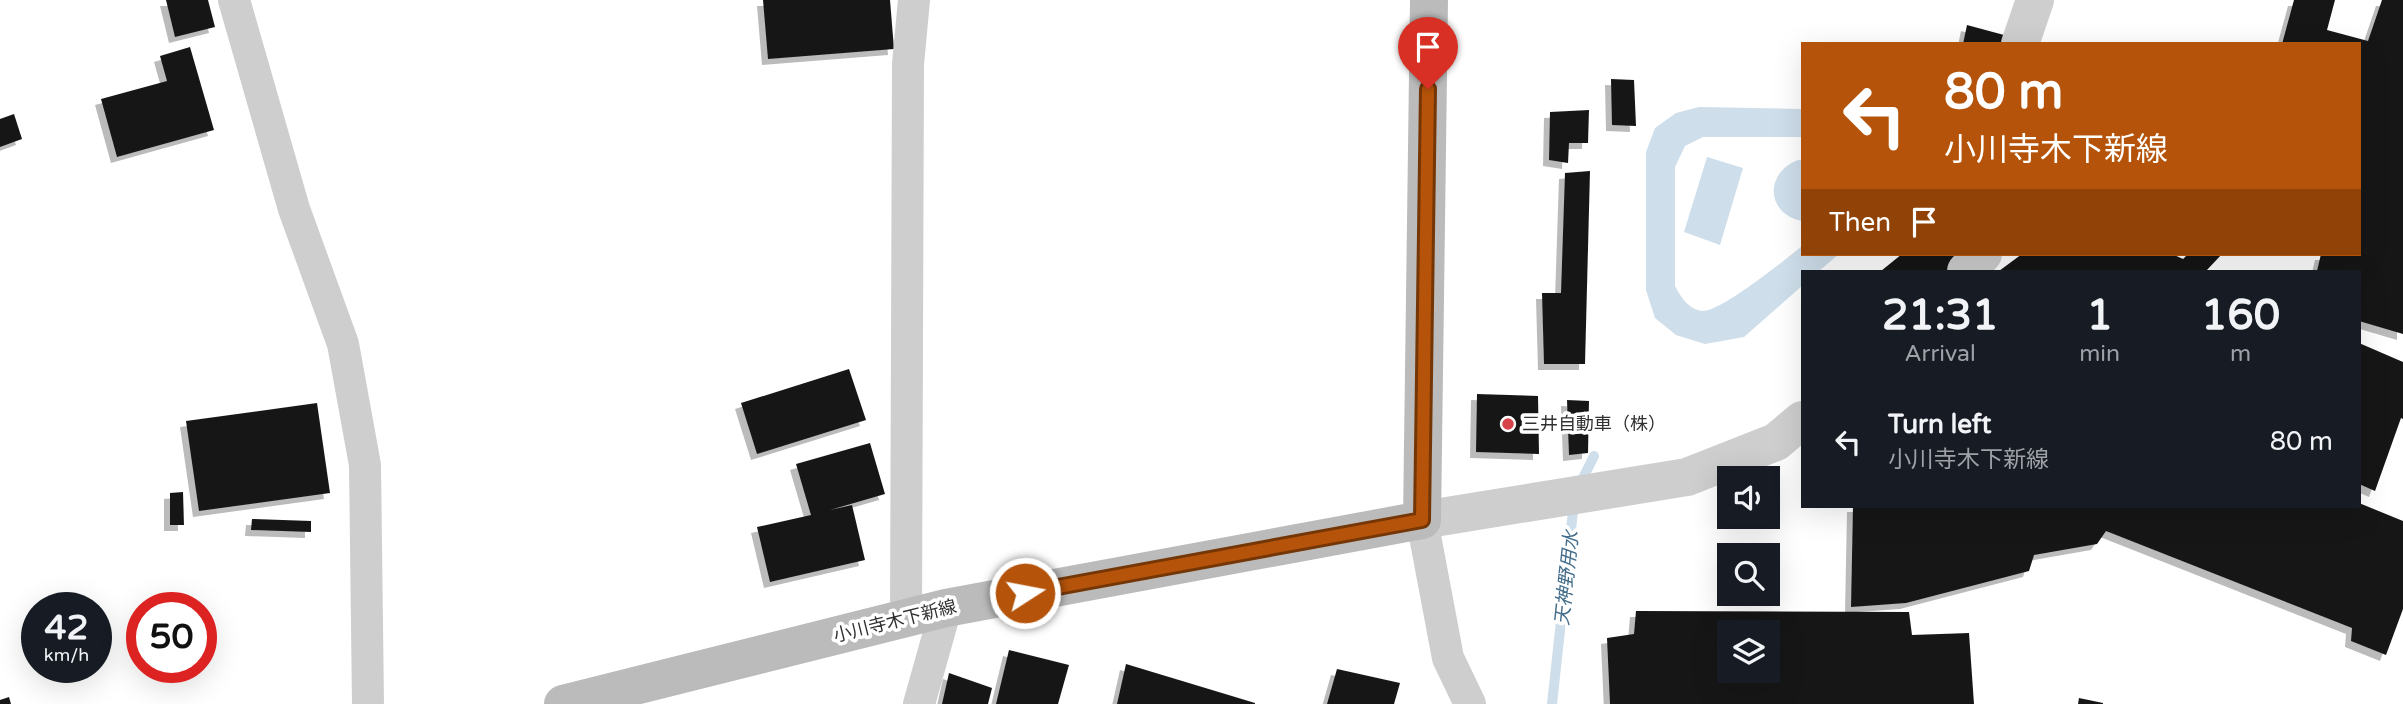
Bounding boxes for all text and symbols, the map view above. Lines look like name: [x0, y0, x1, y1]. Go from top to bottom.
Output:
pin: [1398, 17, 1458, 89]
icon: arrive: [1409, 28, 1447, 66]
text: 80 m: [1944, 63, 2063, 122]
icon: left: [1829, 70, 1920, 161]
text: 小川寺木下新線: [1944, 131, 2168, 169]
icon: arrive: [1905, 203, 1943, 241]
text: Then: [1829, 207, 1891, 238]
text: 21:31: [1882, 290, 1998, 341]
text: 1: [2086, 290, 2113, 341]
text: 160: [2201, 290, 2280, 341]
text: Arrival: [1905, 340, 1976, 368]
text: min: [2079, 340, 2120, 368]
text: m: [2230, 340, 2251, 368]
text: Turn left: [1888, 409, 1991, 440]
place label: 三井自動車（株）: [1522, 413, 1666, 435]
marker: 三井自動車（株）: [1500, 416, 1516, 432]
icon: left: [1829, 423, 1867, 461]
text: 80 m: [2270, 426, 2333, 457]
text: 小川寺木下新線: [1888, 446, 2049, 474]
map controls: [1717, 466, 1780, 683]
button: sound: [1717, 466, 1780, 529]
water label: 天神野用水: [1551, 528, 1583, 627]
button: search: [1717, 543, 1780, 606]
position arrow: [988, 556, 1062, 630]
speed limit sign: 50: [126, 592, 217, 683]
street label: 小川寺木下新線: [831, 595, 959, 647]
text: 42: [45, 607, 88, 649]
button: layers: [1717, 620, 1780, 683]
text: km/h: [44, 644, 89, 666]

